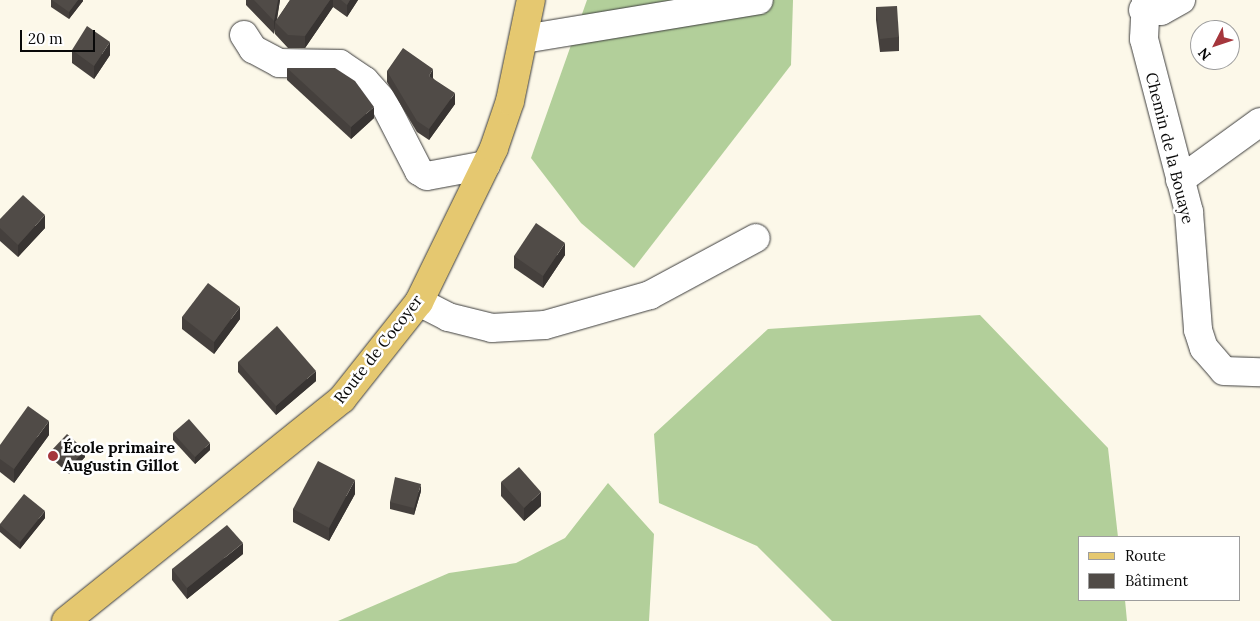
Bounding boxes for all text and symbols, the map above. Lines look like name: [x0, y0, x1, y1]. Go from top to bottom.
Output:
scale bar: [22, 20, 98, 52]
north arrow: [1190, 20, 1240, 70]
text: 20 m: [28, 29, 63, 48]
text: N: [1194, 44, 1215, 64]
street label: Chemin de la Bouaye: [1142, 70, 1198, 226]
street label: Route de Cocoyer: [330, 291, 426, 407]
place label: École primaire Augustin Gillot: [63, 437, 179, 475]
marker: École primaire Augustin Gillot: [47, 450, 59, 462]
legend: [1078, 536, 1240, 601]
text: Route: [1125, 546, 1166, 565]
text: Bâtiment: [1125, 571, 1188, 590]

